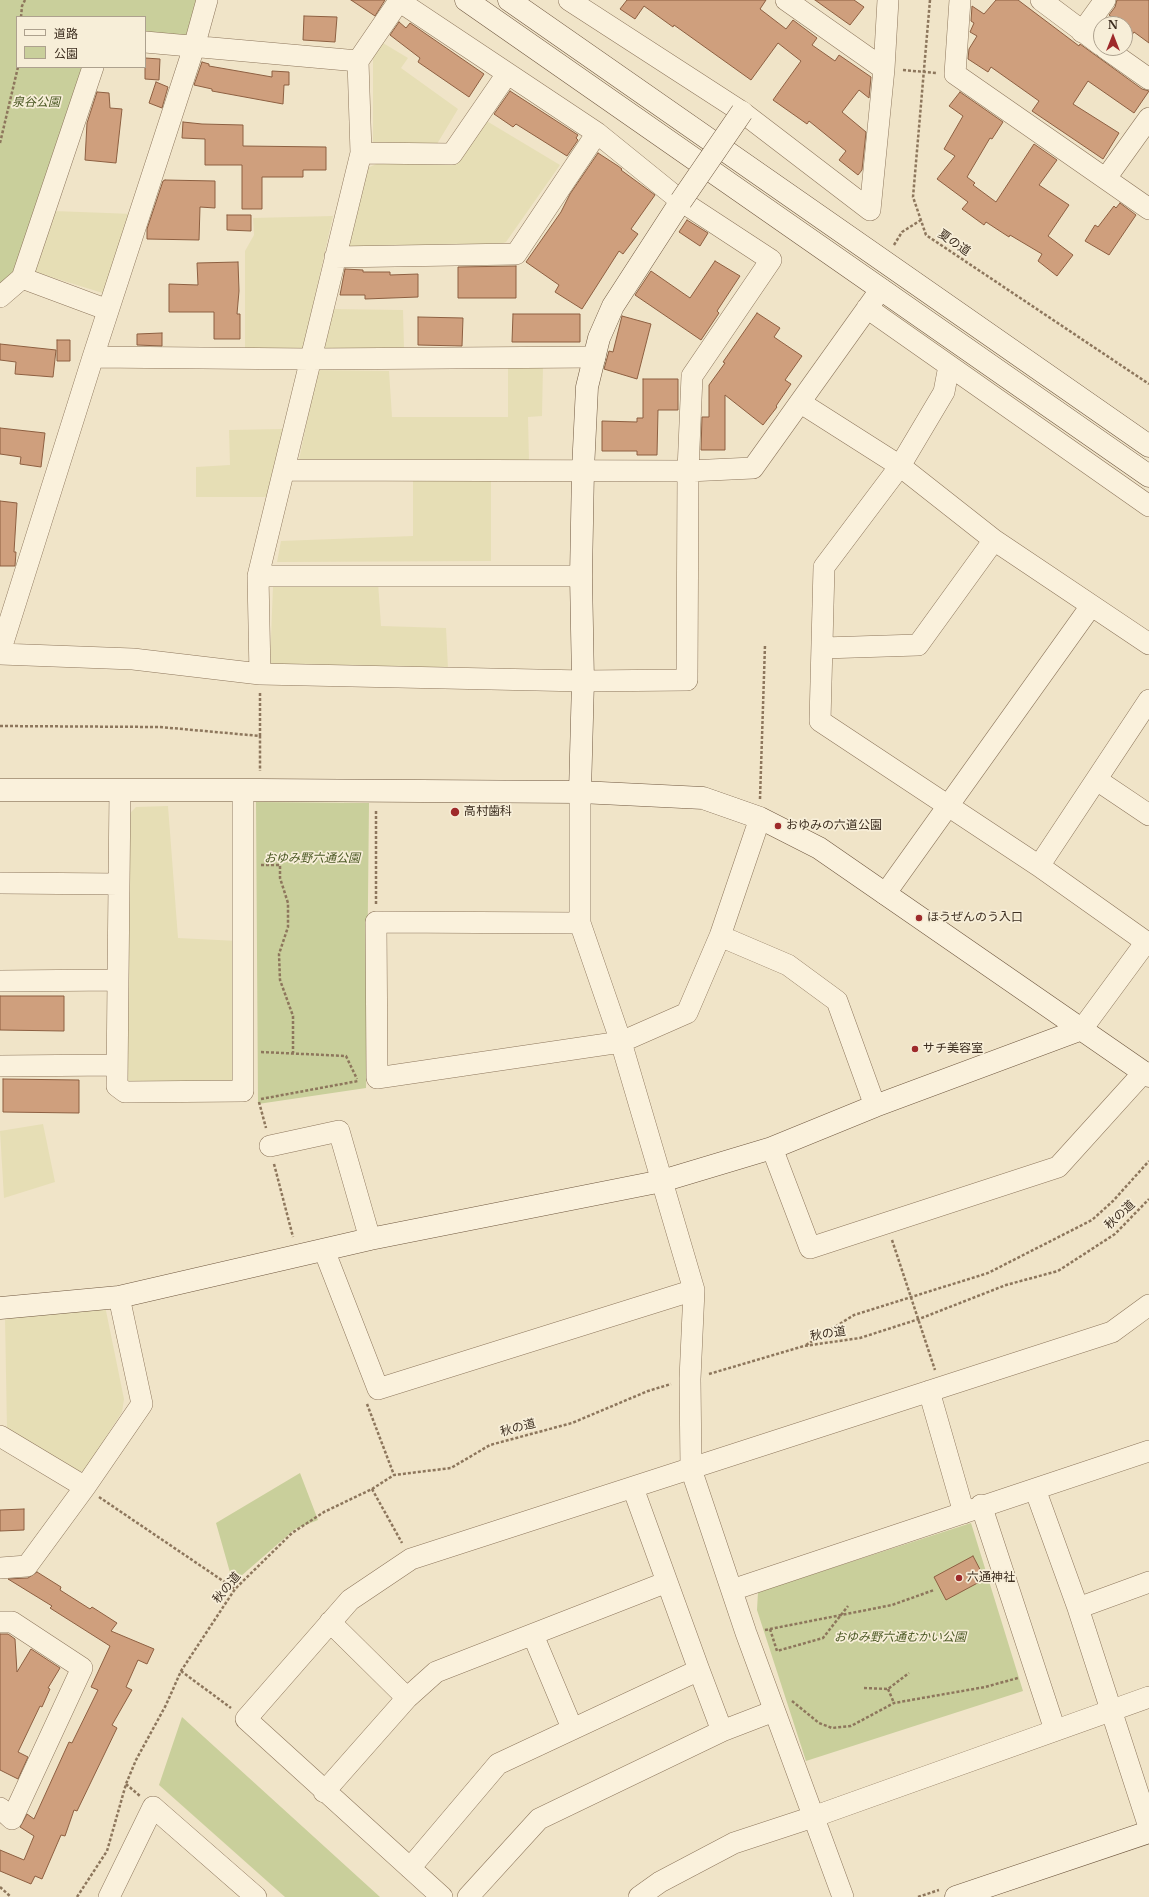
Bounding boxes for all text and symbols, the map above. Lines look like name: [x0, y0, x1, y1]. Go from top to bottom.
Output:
legend: [16, 16, 146, 68]
north arrow: [1093, 16, 1133, 56]
text: N: [1108, 18, 1118, 32]
text: 道路: [54, 26, 78, 41]
text: 公園: [54, 46, 78, 61]
park label: 泉谷公園: [12, 96, 60, 110]
street label: 夏の道: [935, 227, 973, 259]
place label: 高村歯科: [464, 805, 512, 819]
marker: 高村歯科: [449, 806, 461, 818]
place label: おゆみの六道公園: [786, 819, 882, 833]
marker: おゆみの六道公園: [773, 821, 783, 831]
park label: おゆみ野六通公園: [264, 852, 360, 866]
place label: ほうぜんのう入口: [927, 911, 1023, 925]
marker: ほうぜんのう入口: [914, 913, 924, 923]
place label: サチ美容室: [923, 1042, 983, 1056]
marker: サチ美容室: [910, 1044, 920, 1054]
street label: 秋の道: [1102, 1197, 1138, 1233]
street label: 秋の道: [809, 1324, 847, 1344]
street label: 秋の道: [499, 1416, 537, 1440]
street label: 秋の道: [210, 1569, 244, 1607]
place label: 六通神社: [967, 1571, 1015, 1585]
marker: 六通神社: [954, 1573, 964, 1583]
park label: おゆみ野六通むかい公園: [834, 1631, 966, 1645]

